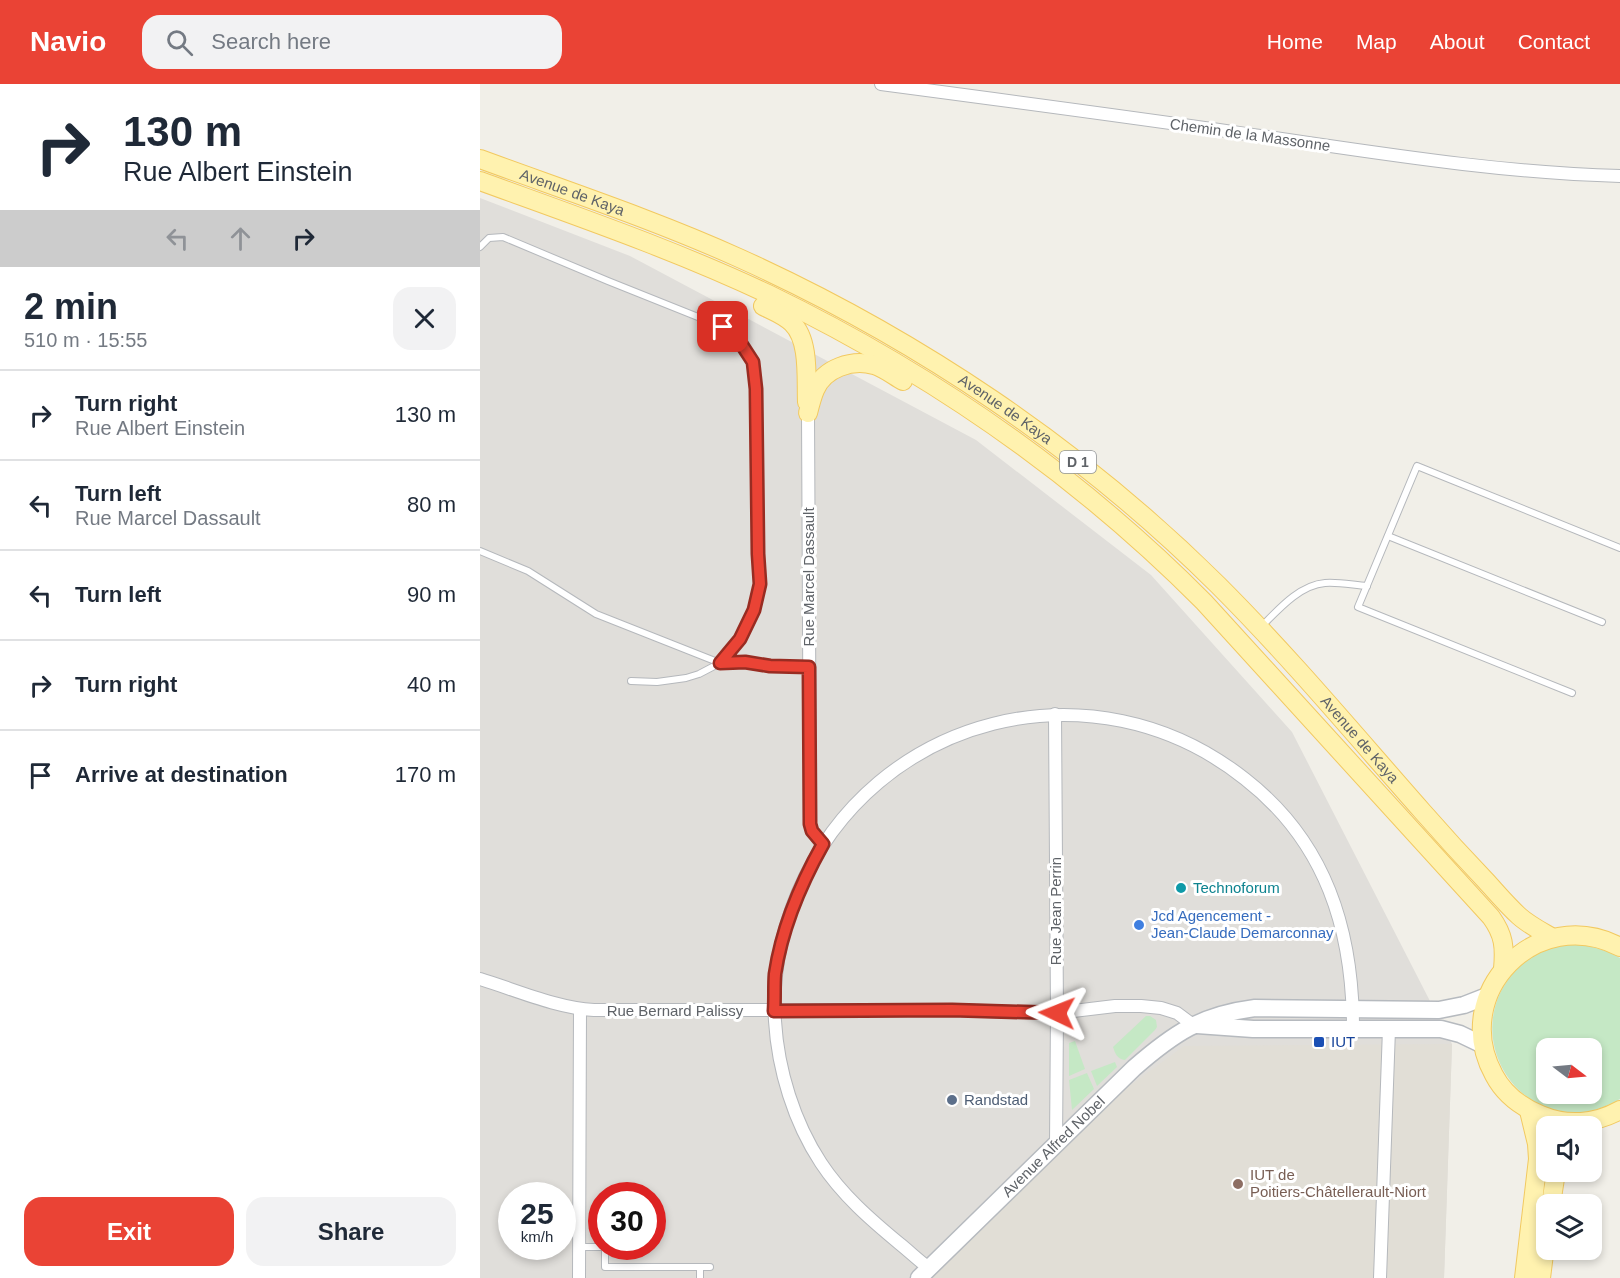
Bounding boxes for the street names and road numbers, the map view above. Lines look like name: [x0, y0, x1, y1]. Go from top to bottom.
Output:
street label: Chemin de la Massonne: [1169, 115, 1331, 154]
street label: Avenue de Kaya: [518, 165, 628, 219]
street label: Avenue de Kaya: [956, 371, 1056, 448]
road number: D 1: [1060, 451, 1096, 473]
street label: Rue Marcel Dassault: [800, 507, 817, 647]
street label: Avenue de Kaya: [1317, 692, 1403, 787]
street label: Rue Jean Perrin: [1047, 857, 1064, 965]
street label: Rue Bernard Palissy: [607, 1002, 744, 1019]
street label: Avenue Alfred Nobel: [998, 1092, 1108, 1200]

